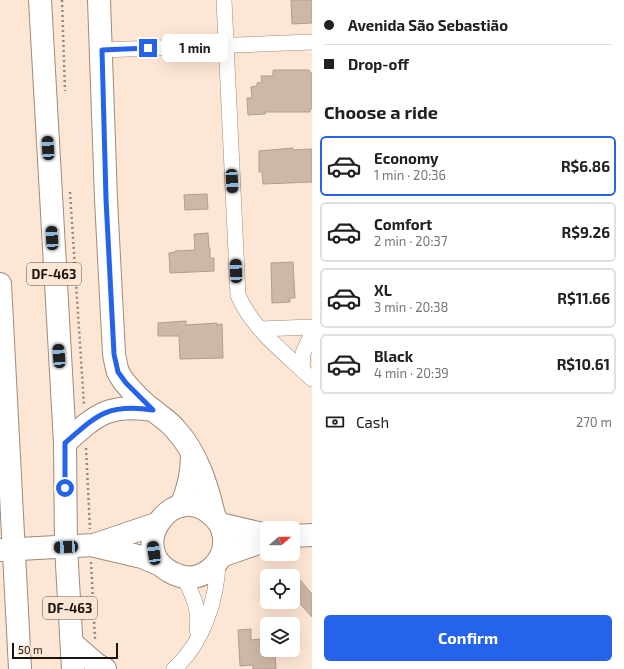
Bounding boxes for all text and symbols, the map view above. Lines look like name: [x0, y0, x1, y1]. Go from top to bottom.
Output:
text: Avenida São Sebastião: [348, 16, 508, 34]
callout: 1 min: [162, 34, 228, 62]
route end: [139, 39, 157, 57]
text: 1 min: [179, 40, 211, 56]
text: Drop-off: [348, 55, 409, 73]
text: Choose a ride: [324, 101, 438, 123]
car: [41, 136, 55, 160]
icon: car: [326, 148, 362, 184]
text: Economy: [374, 149, 439, 167]
text: R$6.86: [561, 157, 610, 175]
text: 1 min · 20:36: [374, 167, 446, 183]
car: [225, 169, 239, 193]
icon: car: [326, 214, 362, 250]
text: Comfort: [374, 215, 432, 233]
text: R$9.26: [562, 223, 610, 241]
car: [45, 226, 59, 250]
text: 2 min · 20:37: [374, 233, 447, 249]
car: [230, 259, 242, 283]
road number: DF-463: [27, 263, 81, 285]
icon: car: [326, 280, 362, 316]
text: XL: [374, 281, 392, 299]
text: R$11.66: [557, 289, 610, 307]
text: 3 min · 20:38: [374, 299, 449, 315]
car: [52, 344, 66, 368]
icon: car: [326, 346, 362, 382]
text: Black: [374, 347, 413, 365]
text: R$10.61: [557, 355, 610, 373]
text: 4 min · 20:39: [374, 365, 449, 381]
icon: cash: [324, 411, 346, 433]
text: Cash: [356, 413, 389, 431]
text: 270 m: [576, 414, 612, 430]
route start: [56, 479, 74, 497]
north arrow: [260, 521, 300, 561]
map controls: [260, 521, 300, 657]
car: [54, 540, 78, 554]
car: [146, 540, 162, 566]
button: locate: [260, 569, 300, 609]
road number: DF-463: [43, 597, 97, 619]
button: Confirm: [324, 615, 612, 661]
button: layers: [260, 617, 300, 657]
scale bar: [12, 641, 118, 660]
text: 50 m: [18, 643, 43, 656]

